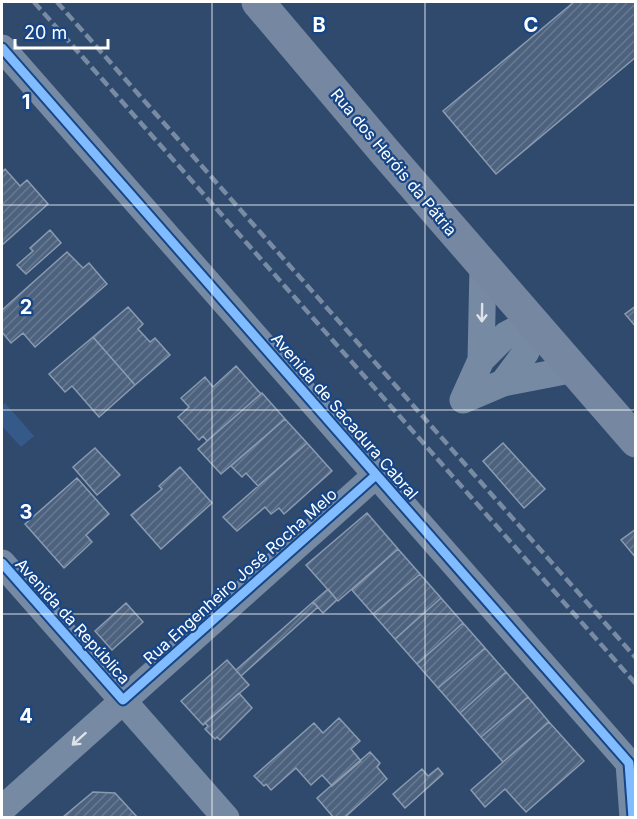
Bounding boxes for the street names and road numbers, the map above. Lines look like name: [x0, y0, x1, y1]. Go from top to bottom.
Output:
street label: Rua dos Heróis da Pátria: [327, 84, 461, 240]
street label: Avenida de Sacadura Cabral: [267, 329, 423, 503]
street label: Rua Engenheiro José Rocha Melo: [139, 484, 341, 668]
street label: Avenida da República: [11, 554, 135, 688]

